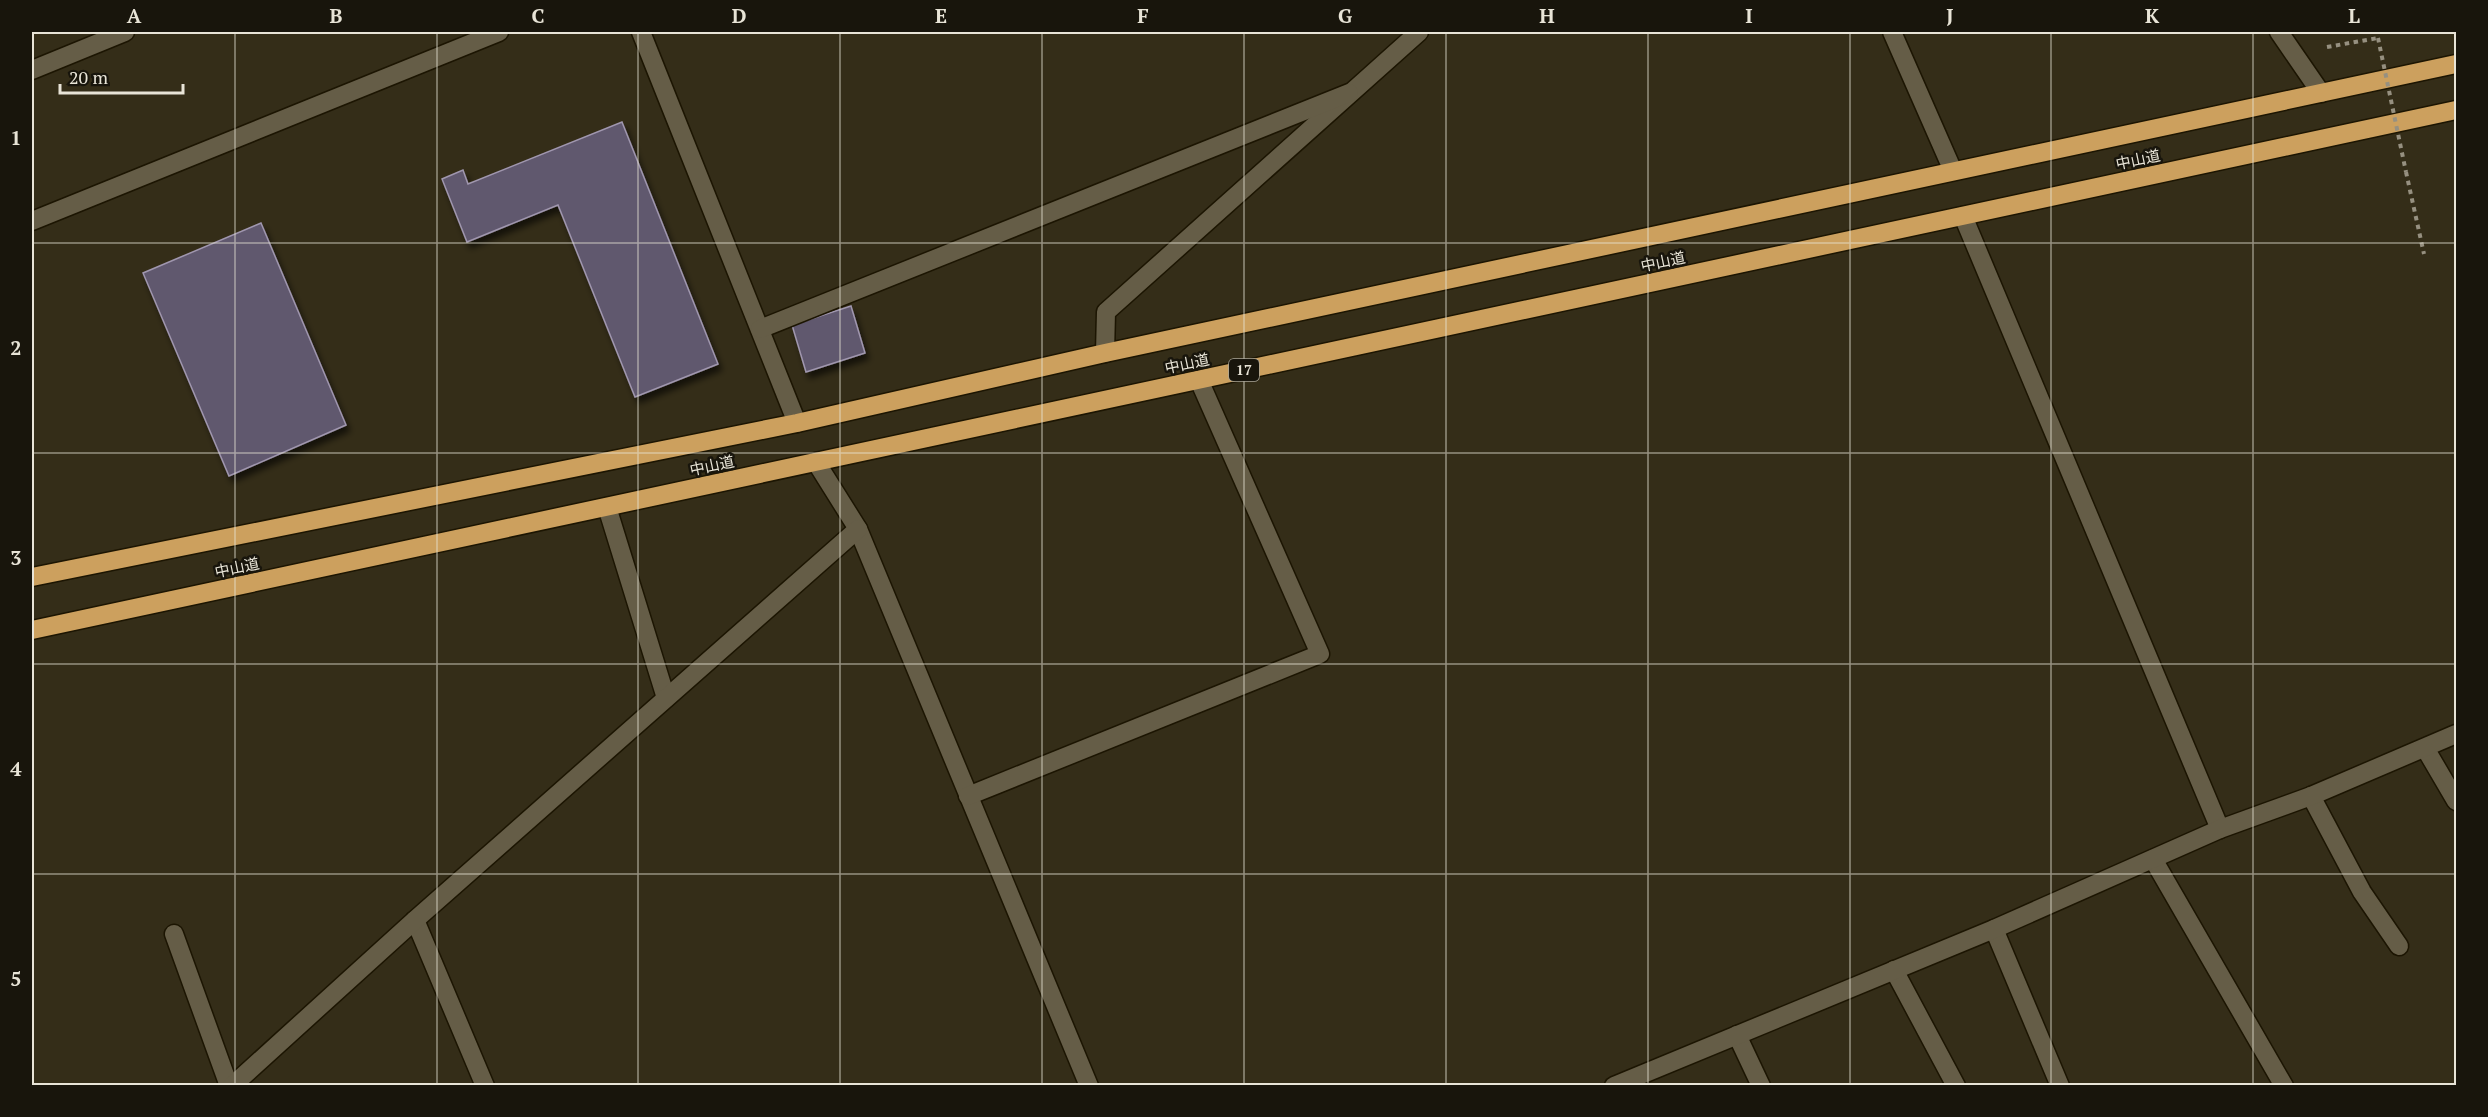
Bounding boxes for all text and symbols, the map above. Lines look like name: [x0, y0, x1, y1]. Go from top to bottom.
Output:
text: A: [127, 2, 142, 29]
text: B: [330, 2, 343, 29]
text: C: [531, 2, 545, 29]
text: D: [732, 2, 746, 29]
text: E: [935, 2, 947, 29]
text: F: [1137, 2, 1149, 29]
text: G: [1338, 2, 1352, 29]
text: H: [1539, 2, 1555, 29]
text: I: [1745, 2, 1753, 29]
text: J: [1946, 2, 1954, 29]
text: K: [2145, 2, 2160, 29]
text: L: [2348, 2, 2360, 29]
scale bar: [60, 57, 183, 95]
text: 20 m: [69, 65, 109, 89]
text: 1: [10, 124, 22, 151]
street label: 中山道: [2114, 145, 2162, 173]
street label: 中山道: [1639, 247, 1687, 275]
text: 2: [10, 334, 22, 361]
street label: 中山道: [1163, 349, 1211, 377]
road number: 17: [1229, 359, 1259, 381]
street label: 中山道: [688, 451, 736, 479]
text: 3: [10, 544, 22, 571]
street label: 中山道: [213, 553, 261, 581]
text: 4: [10, 755, 22, 782]
text: 5: [10, 965, 22, 992]

